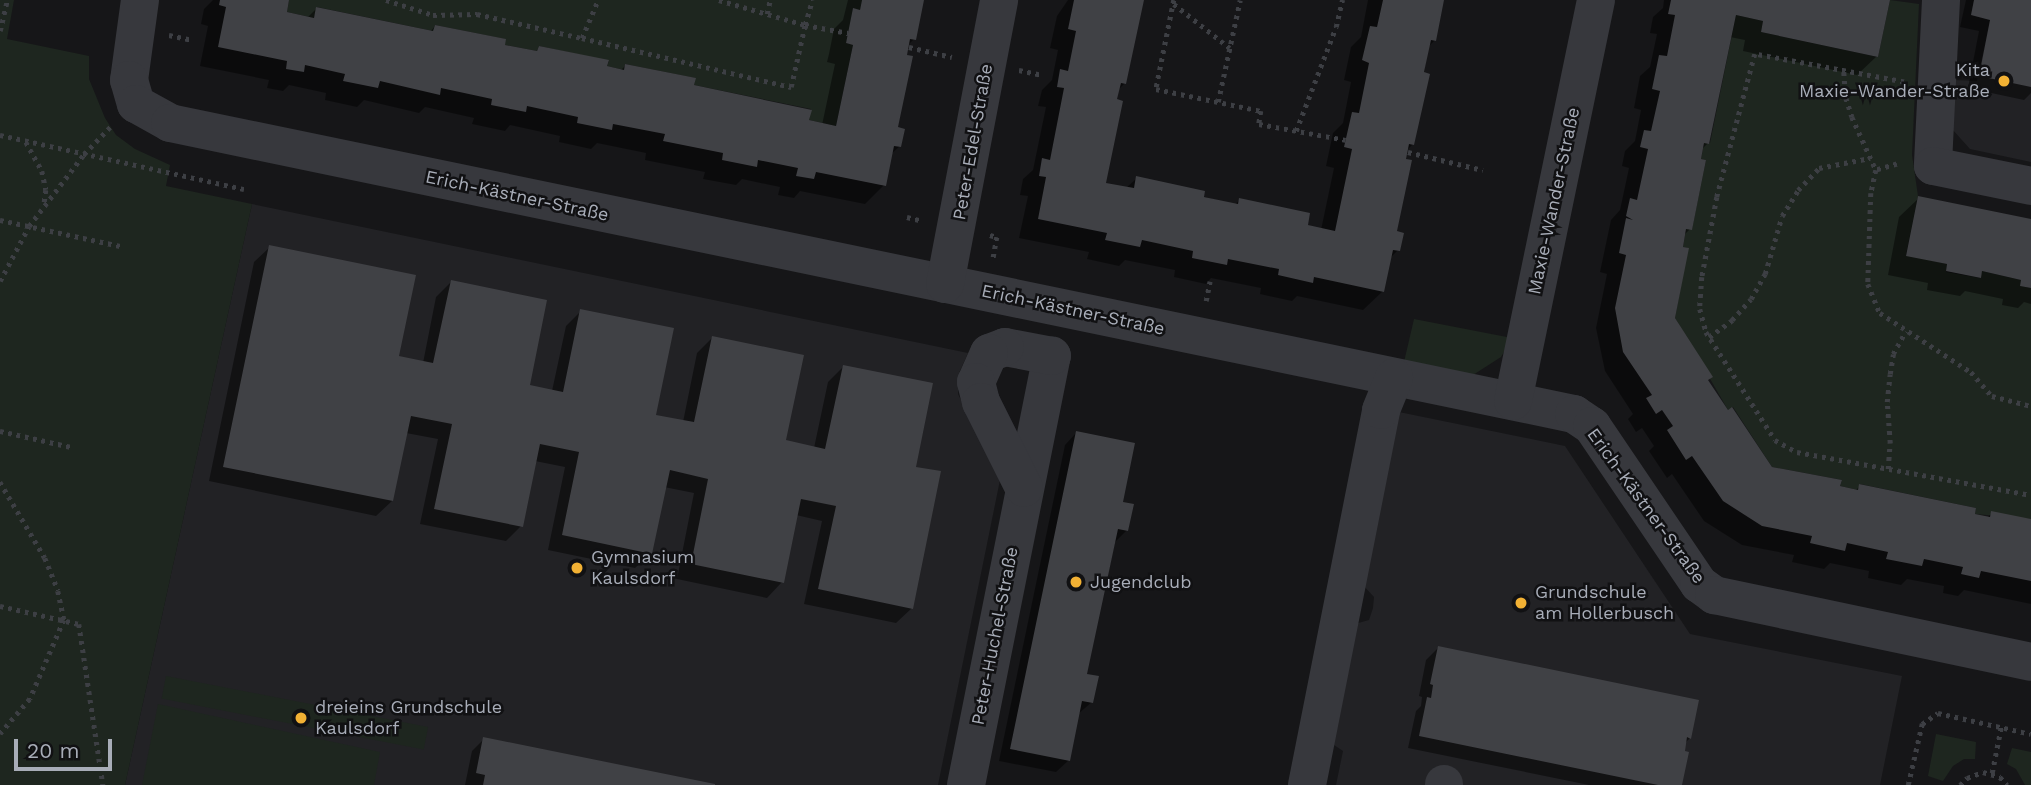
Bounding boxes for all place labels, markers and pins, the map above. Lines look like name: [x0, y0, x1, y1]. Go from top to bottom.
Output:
place label: Kita Maxie-Wander-Straße: [1799, 60, 1990, 102]
marker: Kita Maxie-Wander-Straße: [1996, 73, 2012, 89]
place label: Gymnasium Kaulsdorf: [591, 547, 694, 590]
marker: Gymnasium Kaulsdorf: [569, 560, 585, 576]
place label: Jugendclub: [1090, 571, 1192, 593]
marker: Jugendclub: [1068, 574, 1084, 590]
place label: Grundschule am Hollerbusch: [1535, 582, 1674, 624]
marker: Grundschule am Hollerbusch: [1513, 595, 1529, 611]
place label: dreieins Grundschule Kaulsdorf: [315, 697, 502, 740]
marker: dreieins Grundschule Kaulsdorf: [293, 710, 309, 726]

